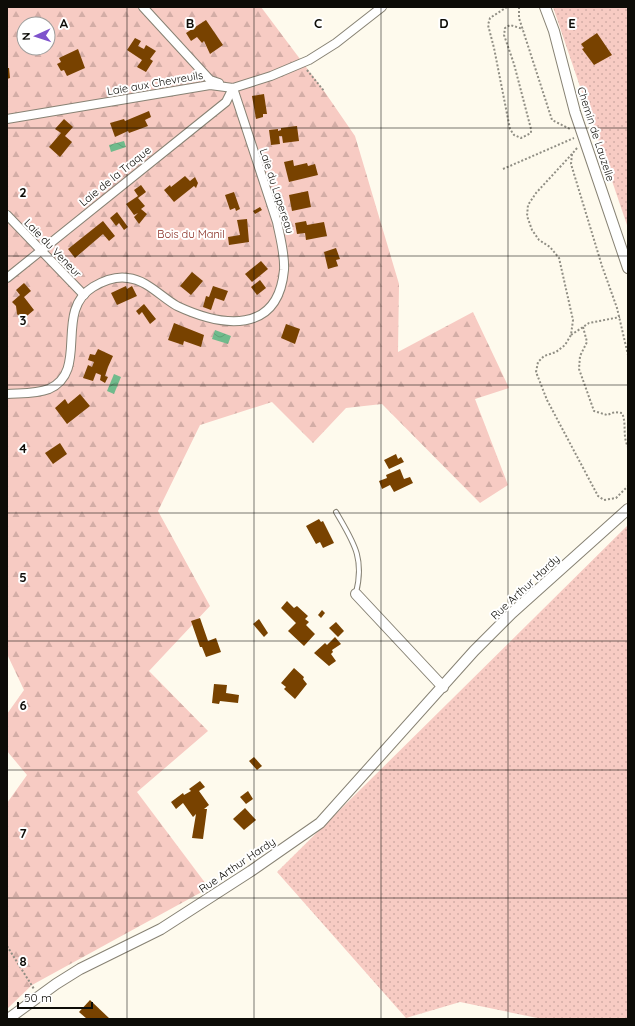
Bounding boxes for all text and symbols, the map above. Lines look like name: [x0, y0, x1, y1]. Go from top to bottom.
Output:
text: A: [60, 15, 69, 31]
text: B: [186, 15, 194, 31]
text: C: [314, 15, 322, 31]
text: D: [439, 15, 449, 31]
text: E: [568, 15, 576, 31]
north arrow: [16, 16, 56, 56]
text: N: [19, 32, 33, 41]
street label: Laie aux Chevreuils: [106, 68, 204, 98]
street label: Chemin de Lauzelle: [574, 85, 618, 183]
street label: Laie de la Traque: [76, 143, 154, 209]
street label: Laie du Lapereau: [257, 147, 297, 235]
text: 2: [19, 184, 27, 200]
street label: Laie du Veneur: [21, 216, 85, 281]
park label: Bois du Manil: [157, 227, 225, 241]
text: 3: [20, 312, 27, 328]
text: 4: [19, 440, 27, 456]
street label: Rue Arthur Hardy: [488, 552, 562, 622]
text: 5: [19, 569, 27, 585]
text: 6: [19, 697, 27, 713]
text: 7: [19, 825, 27, 841]
street label: Rue Arthur Hardy: [196, 834, 278, 896]
text: 8: [19, 953, 27, 969]
scale bar: [18, 984, 92, 1010]
text: 50 m: [24, 990, 52, 1005]

